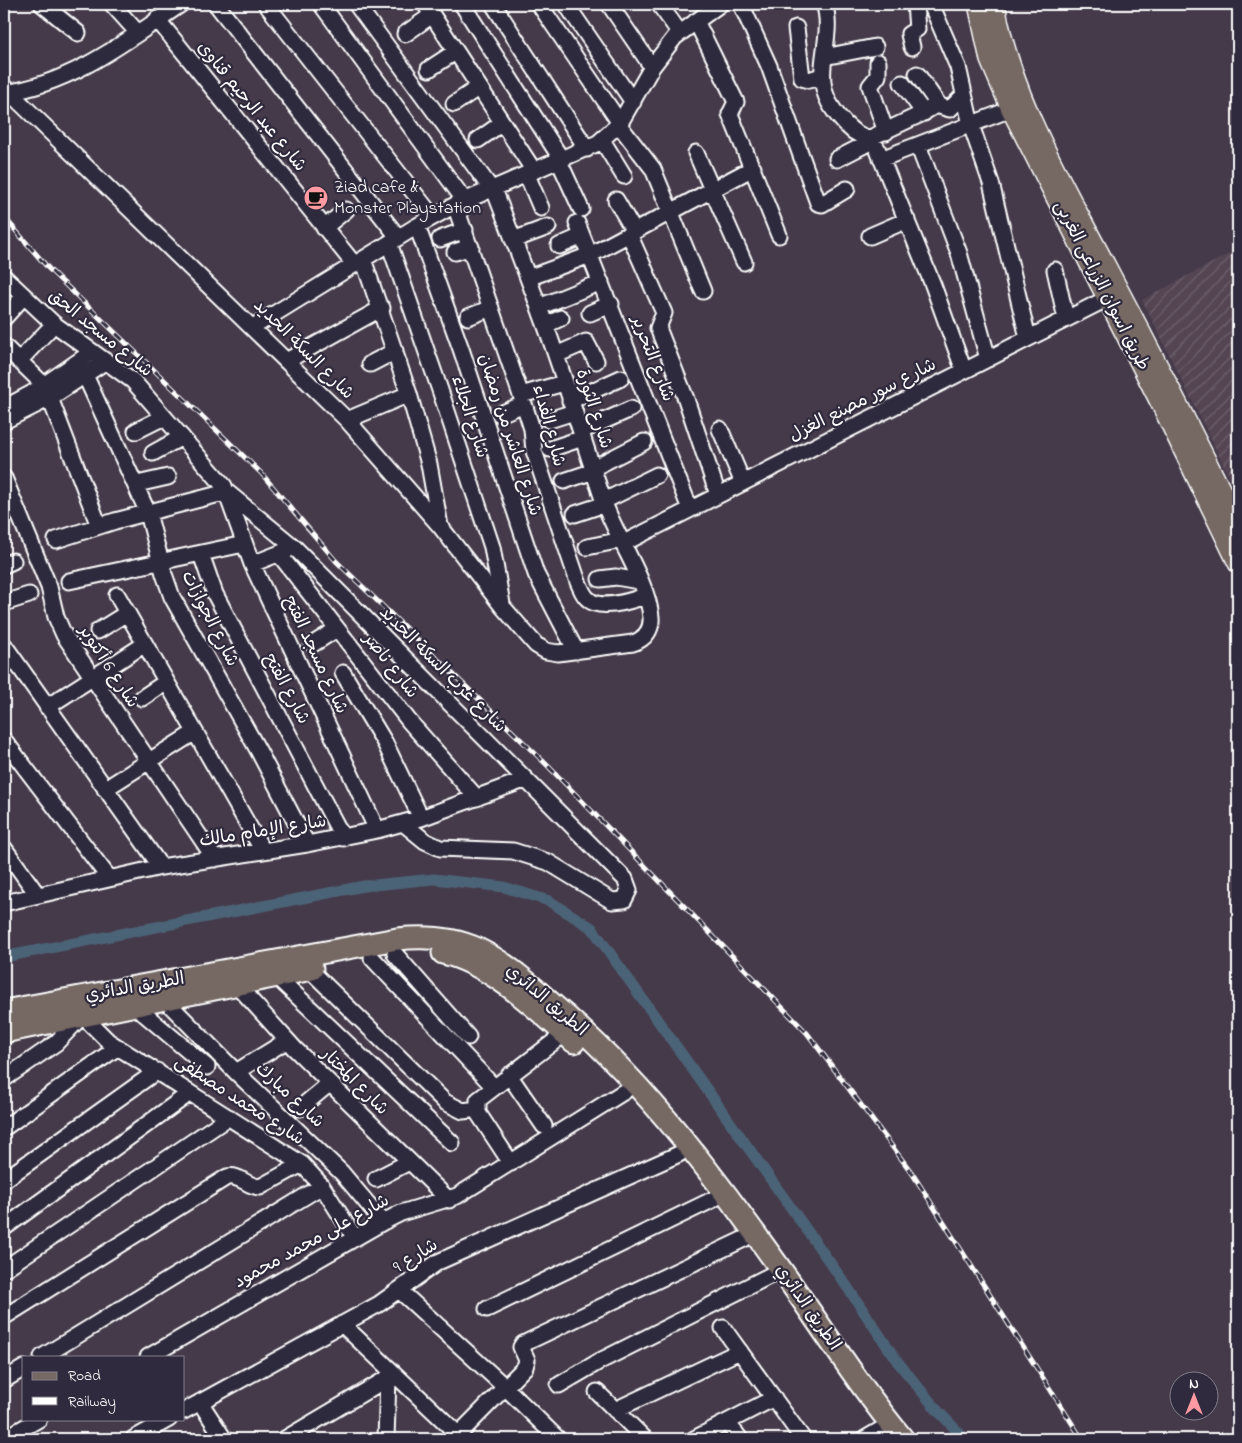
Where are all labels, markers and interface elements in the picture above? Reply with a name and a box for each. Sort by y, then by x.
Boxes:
street label: شارع عبد الرحيم قناوى [190,36,312,178]
place label: Ziad cafe & Monster Playstation [334,175,481,222]
cafe icon: Ziad cafe & Monster Playstation [303,185,329,211]
street label: طريق اسوان الزراعى الغربى [1047,196,1155,376]
street label: شارع مسجد الحق [42,284,158,384]
street label: شارع السكة الحديد [247,294,359,406]
street label: شارع التحرير [623,310,680,406]
street label: شارع العاشر من رمضان [470,351,548,519]
street label: شارع سور مصنع الغزل [785,353,941,449]
street label: شارع الثورة [568,366,618,452]
street label: شارع الجلاء [443,372,495,462]
street label: شارع الفداء [525,382,571,470]
street label: شارع الجوازات [174,566,244,672]
street label: شارع مسجد الفتح [276,592,354,718]
street label: شارع غرب السكة الحديد [372,600,512,740]
street label: شارع 6 أكتوبر [70,619,145,714]
street label: شارع ناصر [355,626,424,705]
street label: شارع الفتح [256,649,316,729]
street label: شارع الإمام مالك [198,809,328,855]
street label: الطريق الدائري [499,959,593,1043]
street label: الطريق الدائري [83,966,187,1010]
street label: شارع المختار [313,1041,394,1122]
street label: شارع محمد مصطفى [169,1049,309,1153]
street label: شارع مبارك [249,1057,329,1135]
street label: شارع على محمد محمود [230,1188,394,1296]
street label: شارع 9 [388,1233,444,1281]
street label: الطريق الدائري [768,1260,846,1356]
legend [22,1356,185,1420]
text: Road [68,1365,101,1387]
north arrow [1170,1370,1220,1420]
text: N [1189,1374,1199,1395]
text: Railway [68,1391,116,1414]

